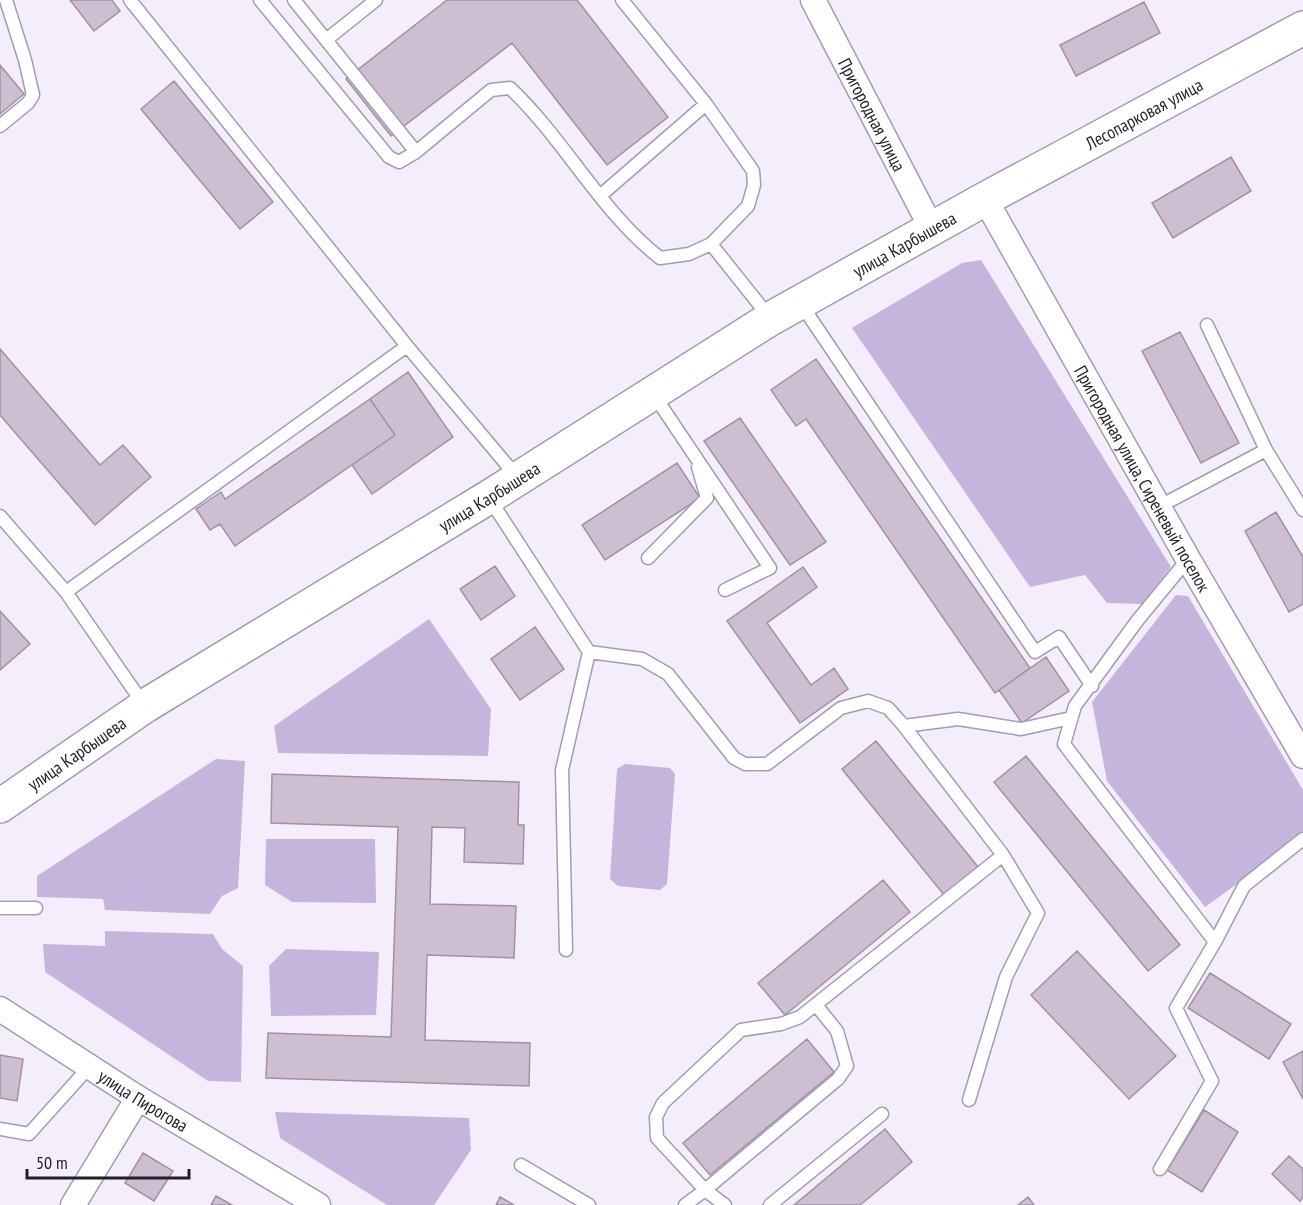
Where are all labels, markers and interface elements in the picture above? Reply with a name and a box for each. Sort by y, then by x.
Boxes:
street label: Пригородная улица [834,54,911,175]
street label: Лесопарковая улица [1080,73,1207,155]
street label: улица Карбышева [849,206,960,282]
street label: Пригородная улица, Сиреневый поселок [1070,361,1216,596]
street label: улица Карбышева [434,456,544,536]
street label: улица Карбышева [23,711,130,795]
street label: улица Пирогова [94,1064,192,1137]
scale bar [27,1142,189,1180]
text: 50 m [36,1151,68,1174]

